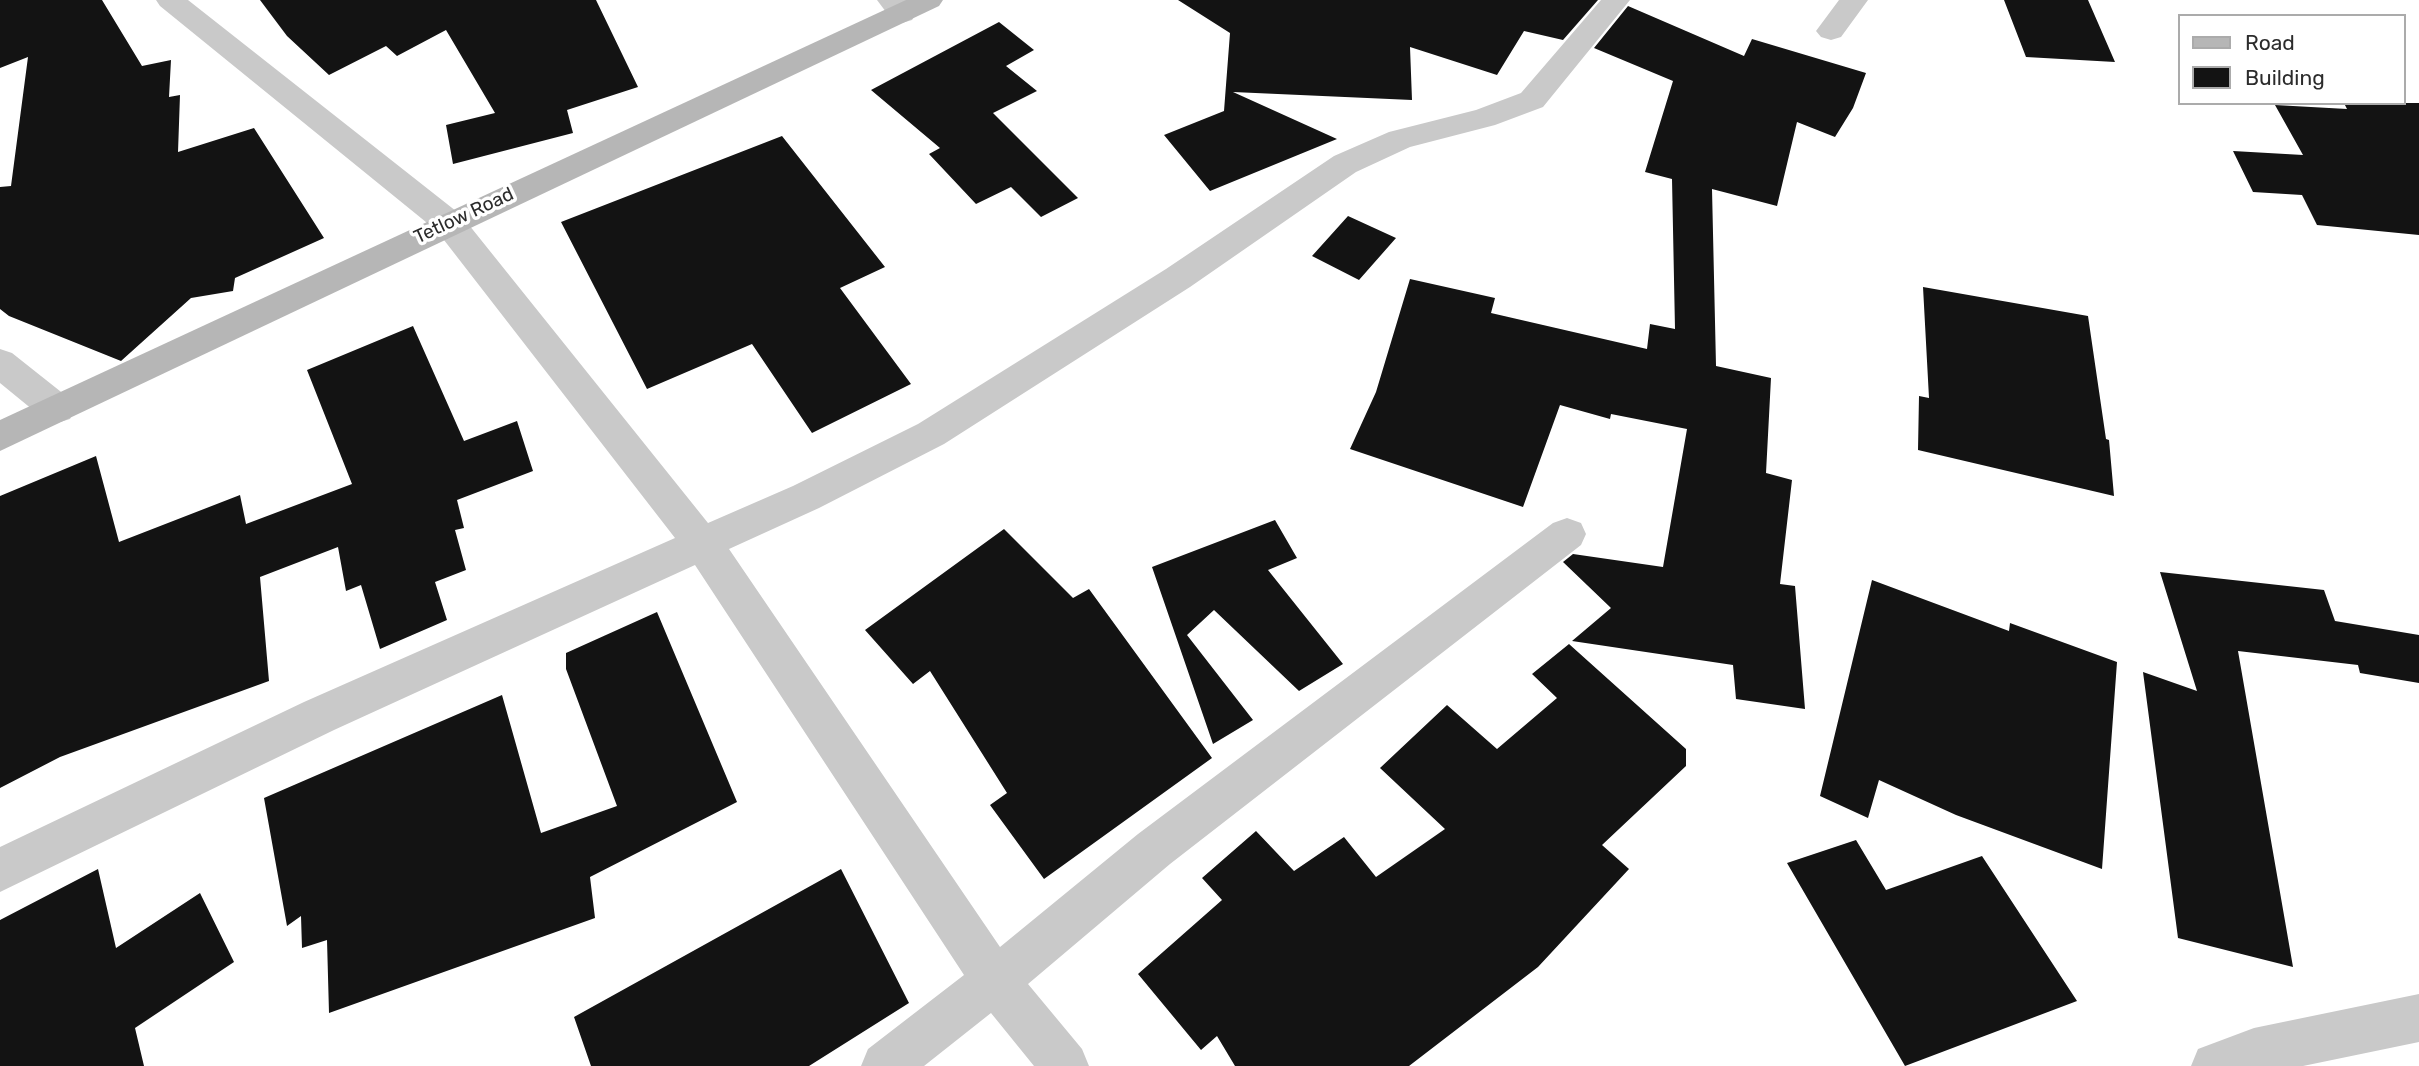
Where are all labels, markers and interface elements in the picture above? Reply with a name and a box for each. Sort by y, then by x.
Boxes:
legend [2178,14,2405,105]
text: Road [2245,30,2295,55]
text: Building [2245,65,2325,90]
street label: Tetlow Road [411,183,517,249]

